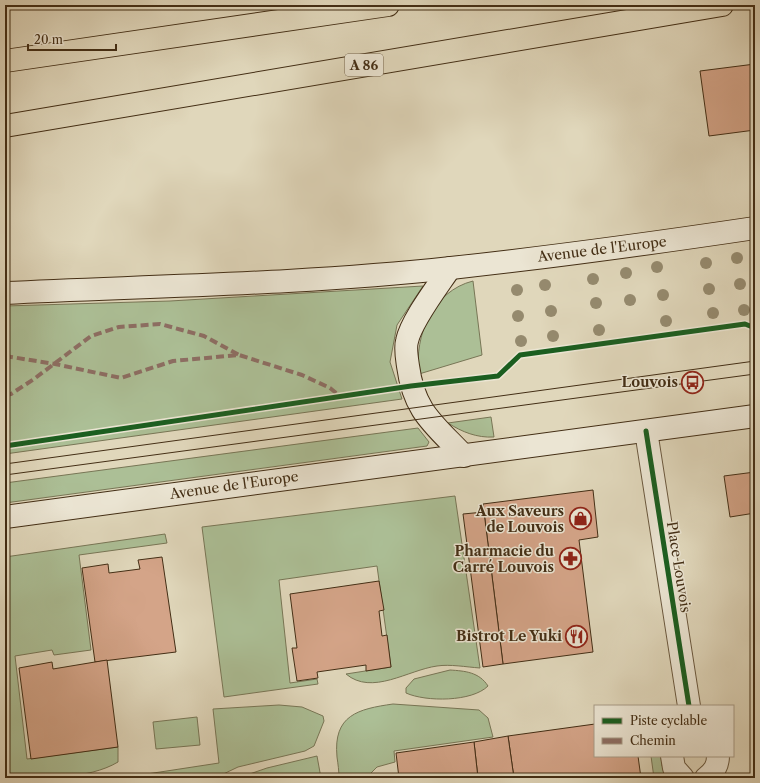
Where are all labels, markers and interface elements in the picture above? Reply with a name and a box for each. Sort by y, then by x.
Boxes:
scale bar [28,26,116,52]
text: 20 m [34,32,63,47]
road number: A 86 [345,54,383,76]
street label: Avenue de l'Europe [535,232,668,266]
bus stop icon: Louvois [680,369,706,395]
place label: Louvois [622,373,678,391]
street label: Avenue de l'Europe [167,467,300,503]
place label: Aux Saveurs de Louvois [475,502,564,536]
shop icon: Aux Saveurs de Louvois [567,506,593,532]
street label: Place Louvois [663,520,695,614]
place label: Pharmacie du Carré Louvois [453,542,554,576]
pharmacy icon: Pharmacie du Carré Louvois [557,546,583,572]
restaurant icon: Bistrot Le Yuki [564,623,590,649]
place label: Bistrot Le Yuki [456,627,562,645]
legend [594,705,734,757]
text: Piste cyclable [630,713,707,728]
text: Chemin [630,733,676,748]

